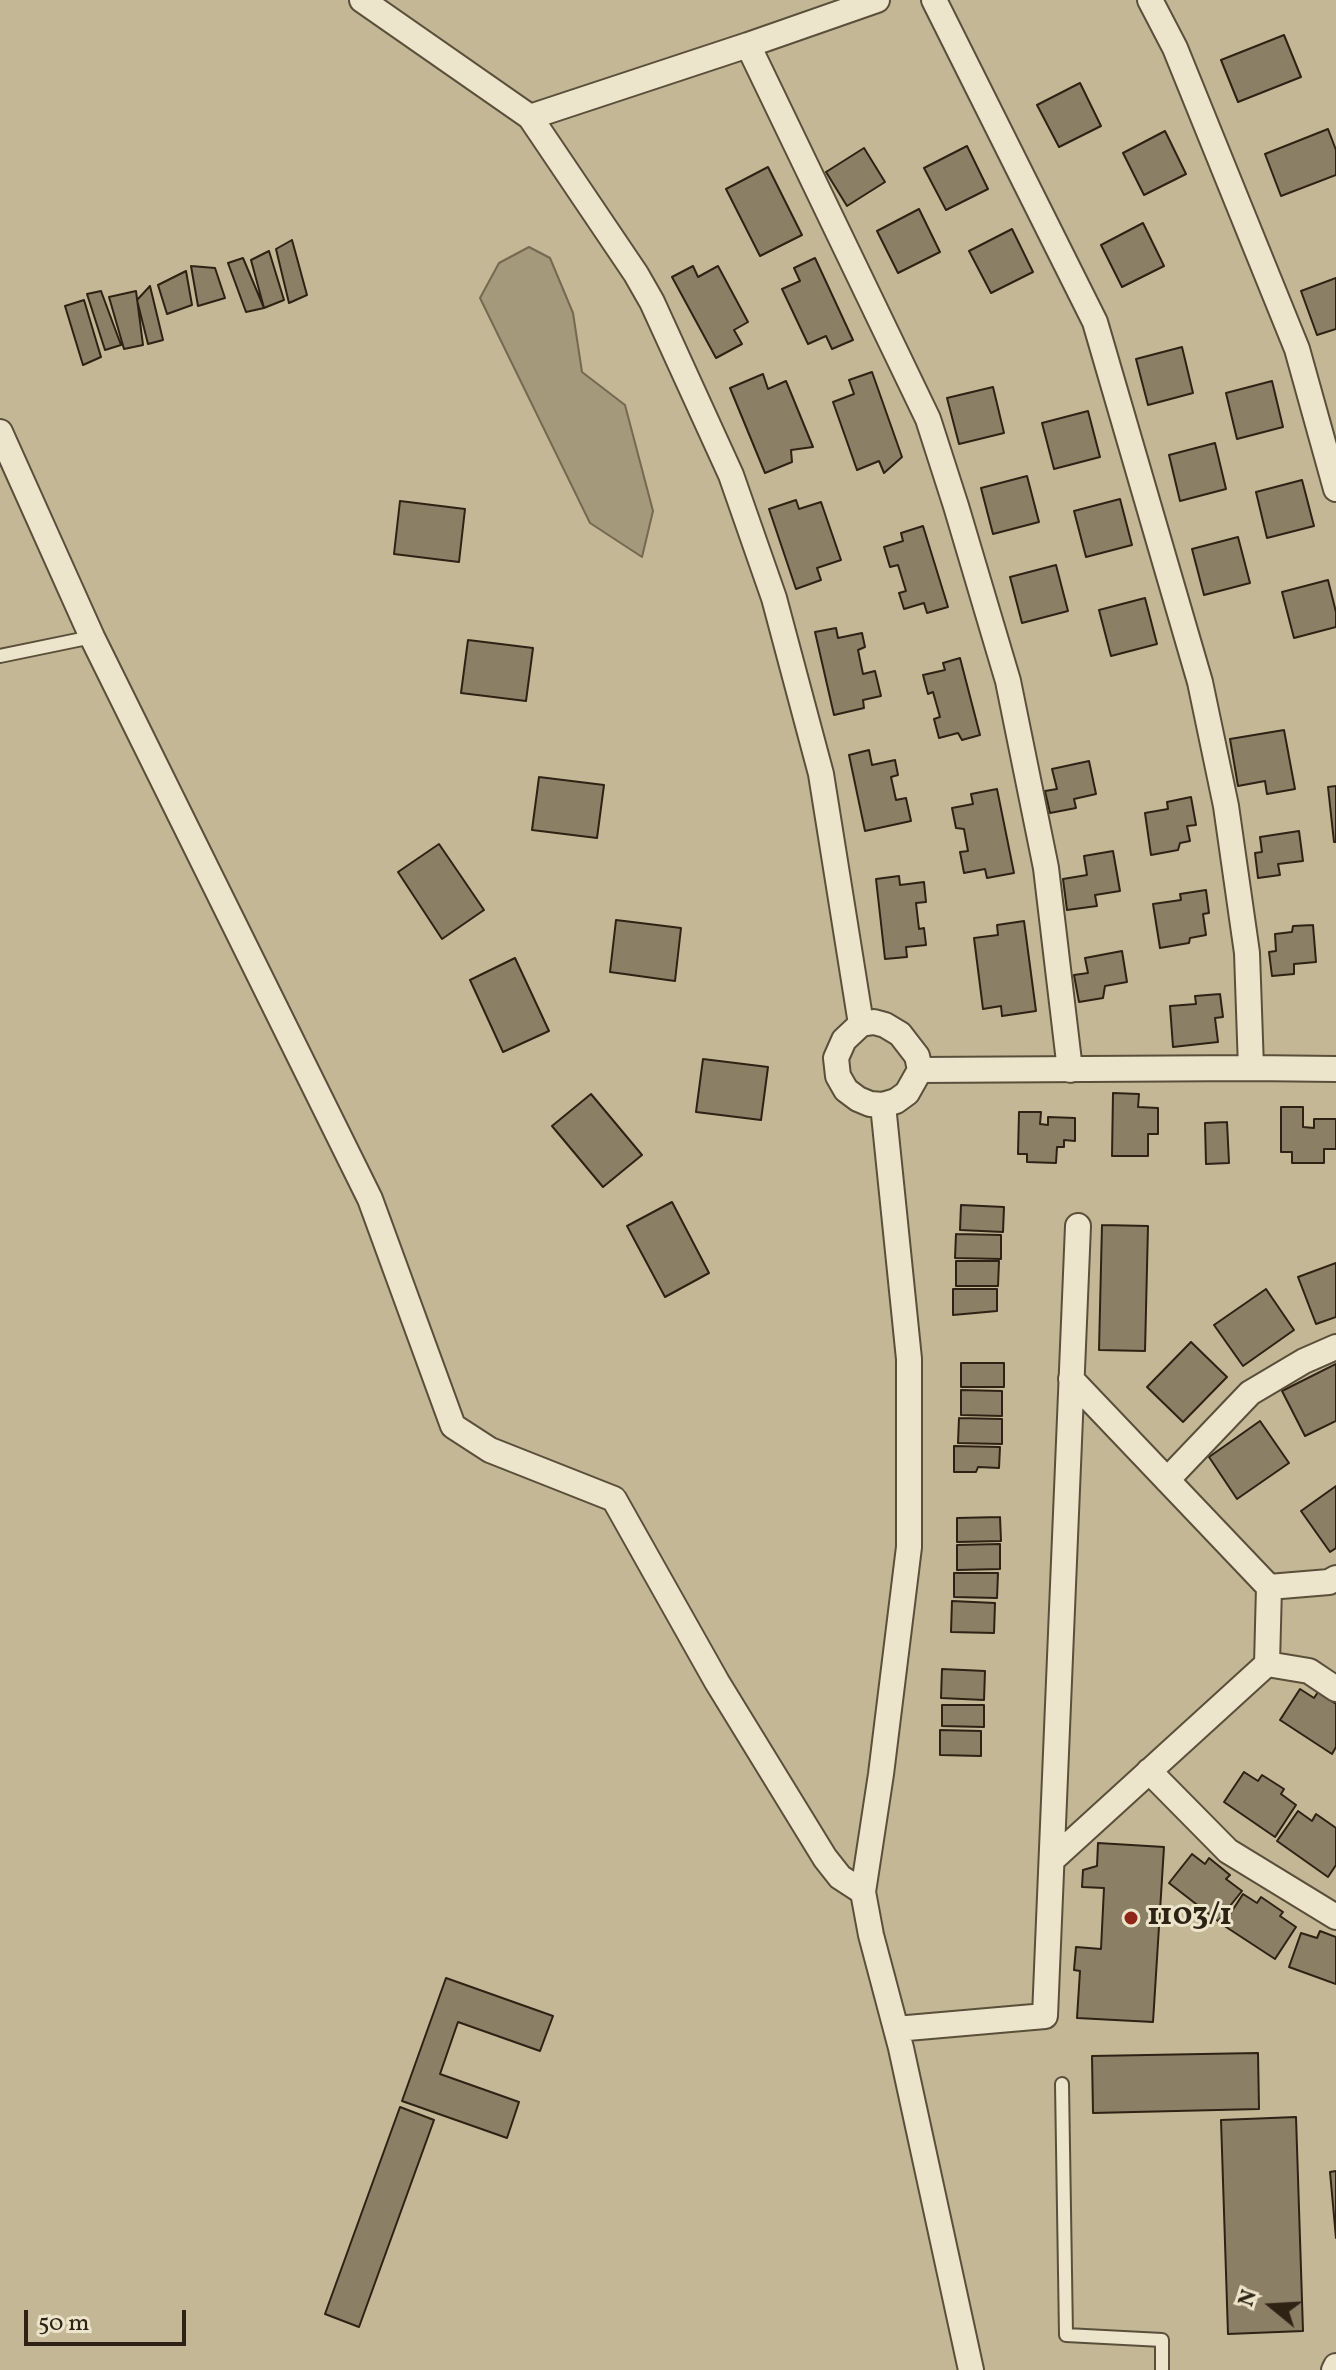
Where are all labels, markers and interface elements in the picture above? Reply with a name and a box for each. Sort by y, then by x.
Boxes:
place label: 1103/1 [1147,1899,1232,1937]
marker: 1103/1 [1122,1909,1140,1927]
north arrow [1232,2266,1312,2346]
text: N [1231,2286,1266,2311]
scale bar [28,2294,190,2344]
text: 50 m [38,2307,90,2341]

